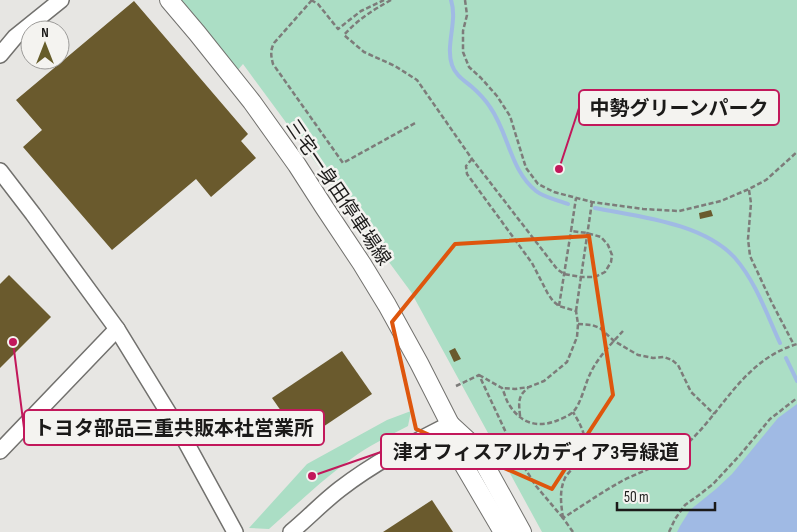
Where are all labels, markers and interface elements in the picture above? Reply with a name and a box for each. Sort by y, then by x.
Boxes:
north arrow [20,20,70,70]
text: N [41,24,49,41]
callout: 中勢グリーンパーク [579,90,779,125]
text: 中勢グリーンパーク [590,97,769,121]
street label: 三宅一身田停車場線 [280,116,395,270]
callout: トヨタ部品三重共販本社営業所 [24,410,324,445]
text: トヨタ部品三重共販本社営業所 [34,417,314,441]
callout: 津オフィスアルカディア3号緑道 [381,434,690,469]
text: 津オフィスアルカディア3号緑道 [393,441,679,465]
scale bar [617,480,714,512]
text: 50 m [624,488,649,507]

